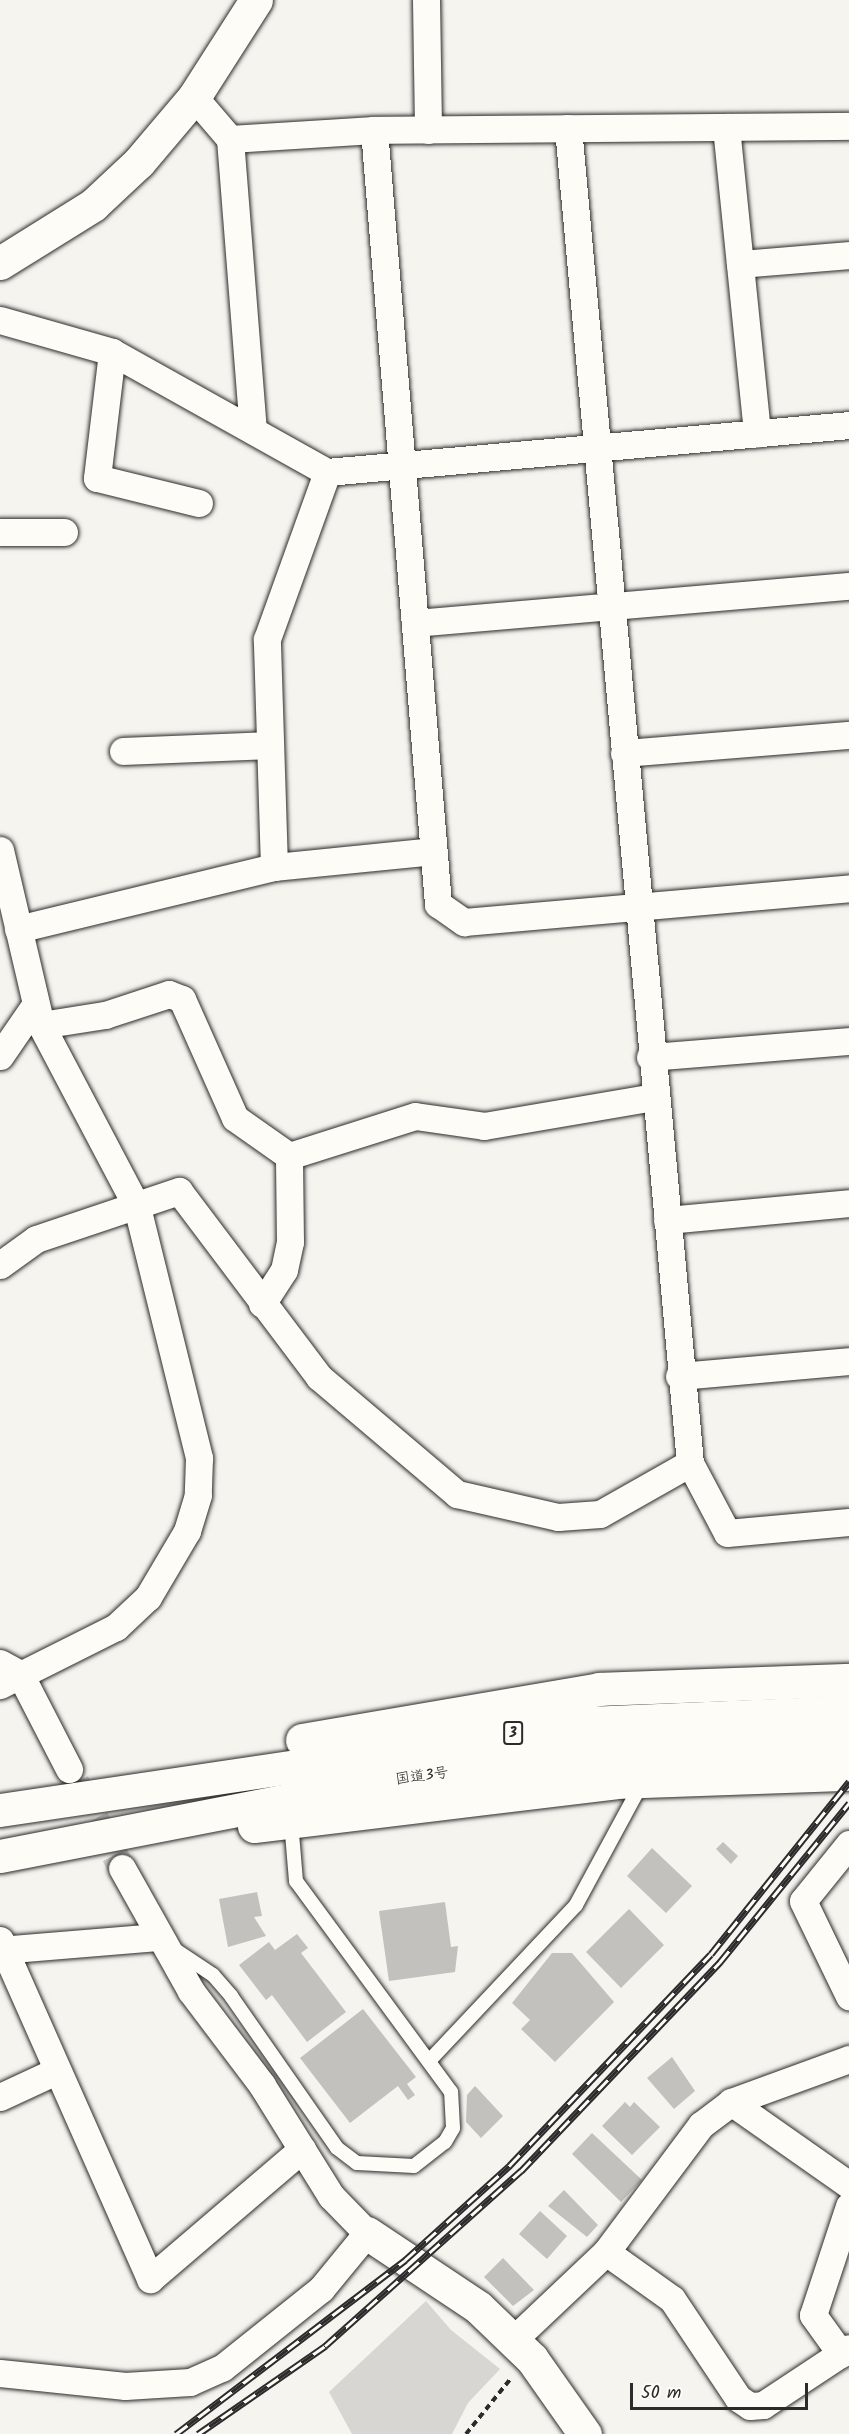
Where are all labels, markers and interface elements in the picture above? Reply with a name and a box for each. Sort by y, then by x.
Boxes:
road number: 3 [502,1722,524,1744]
street label: 国道3号 [394,1764,450,1790]
scale bar [633,2371,812,2409]
text: 50 m [641,2379,681,2408]

